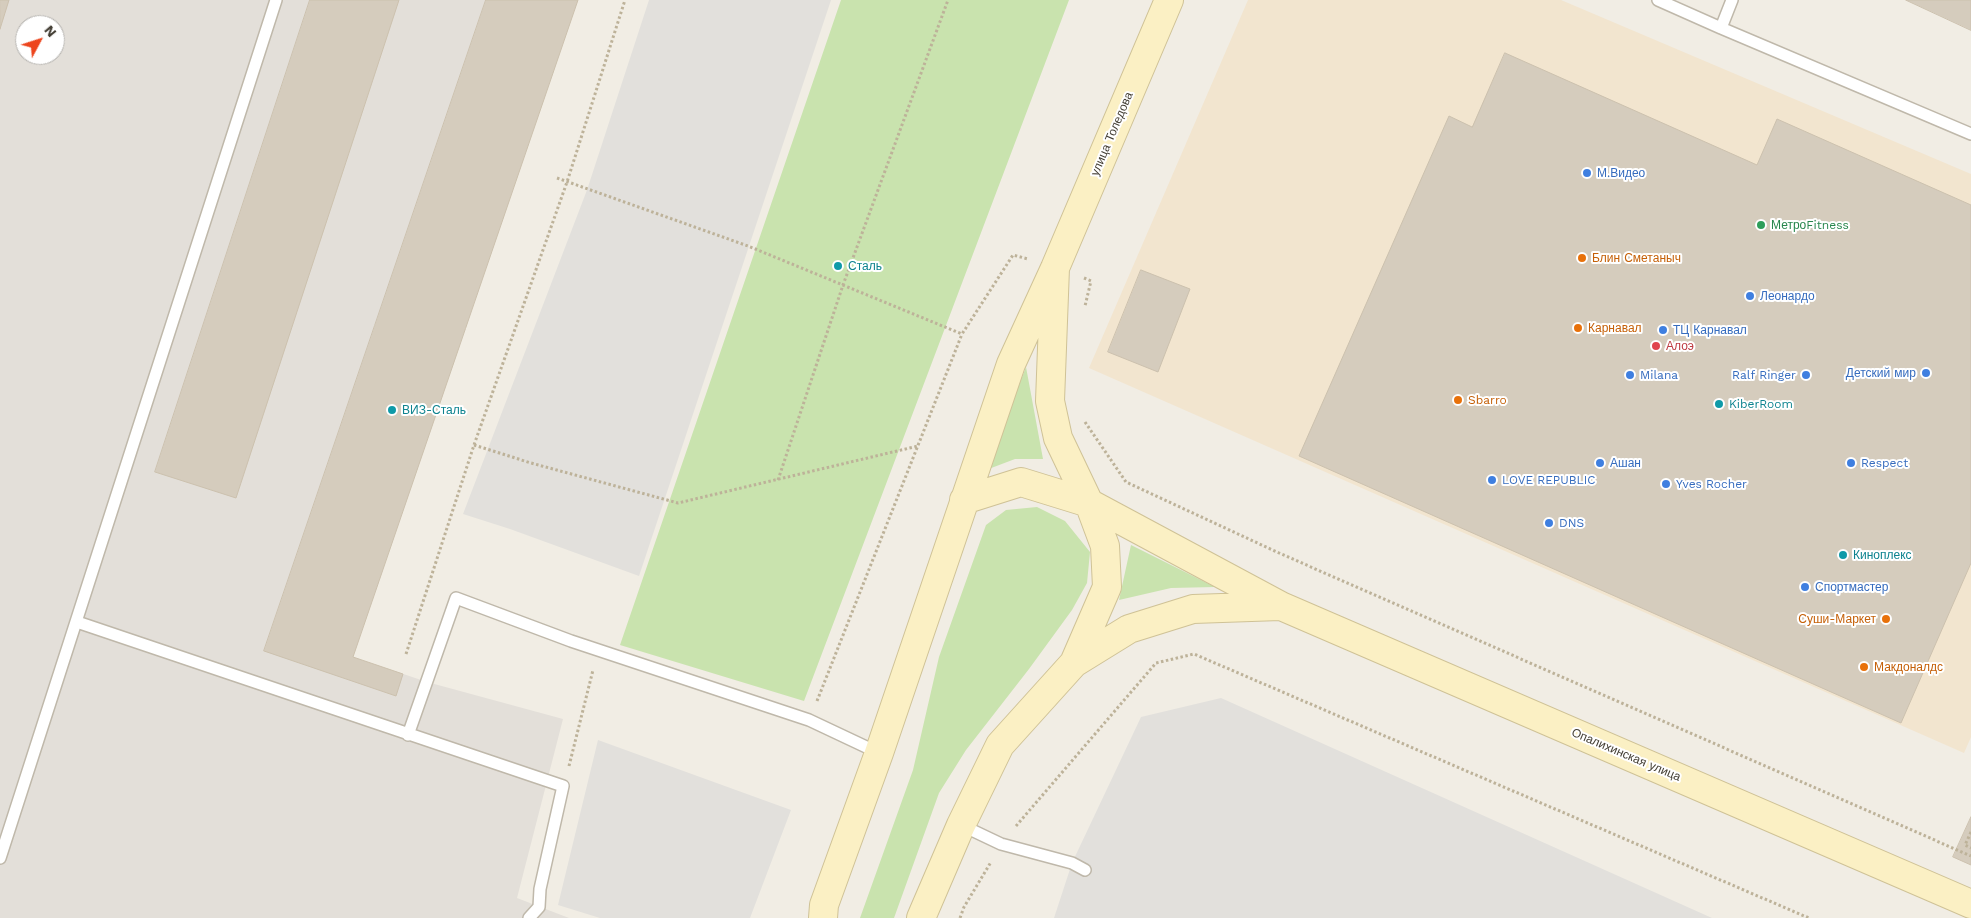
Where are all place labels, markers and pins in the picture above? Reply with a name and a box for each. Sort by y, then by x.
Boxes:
place label: М.Видео [1597,166,1645,180]
marker: М.Видео [1581,167,1593,179]
place label: МетроFitness [1771,218,1849,232]
marker: МетроFitness [1755,219,1767,231]
place label: Блин Сметаныч [1592,251,1681,265]
marker: Блин Сметаныч [1576,252,1588,264]
place label: Сталь [848,259,882,273]
marker: Сталь [832,260,844,272]
place label: Леонардо [1760,289,1815,303]
marker: Леонардо [1744,290,1756,302]
place label: Карнавал [1588,321,1642,335]
marker: Карнавал [1572,322,1584,334]
place label: ТЦ Карнавал [1673,323,1747,337]
marker: ТЦ Карнавал [1657,324,1669,336]
place label: Алоэ [1666,339,1694,353]
marker: Алоэ [1650,340,1662,352]
place label: Детский мир [1846,366,1916,380]
marker: Детский мир [1920,367,1932,379]
place label: Milana [1640,368,1678,382]
place label: Ralf Ringer [1732,368,1796,382]
marker: Milana [1624,369,1636,381]
marker: Ralf Ringer [1800,369,1812,381]
place label: Sbarro [1468,393,1507,407]
marker: Sbarro [1452,394,1464,406]
place label: KiberRoom [1729,397,1793,411]
marker: KiberRoom [1713,398,1725,410]
place label: ВИЗ-Сталь [402,403,466,417]
marker: ВИЗ-Сталь [386,404,398,416]
place label: Ашан [1610,456,1641,470]
place label: Respect [1861,456,1908,470]
marker: Ашан [1594,457,1606,469]
marker: Respect [1845,457,1857,469]
place label: LOVE REPUBLIC [1502,473,1595,487]
marker: LOVE REPUBLIC [1486,474,1498,486]
place label: Yves Rocher [1676,477,1747,491]
marker: Yves Rocher [1660,478,1672,490]
place label: DNS [1559,516,1584,530]
marker: DNS [1543,517,1555,529]
place label: Киноплекс [1853,548,1912,562]
marker: Киноплекс [1837,549,1849,561]
place label: Спортмастер [1815,580,1888,594]
marker: Спортмастер [1799,581,1811,593]
place label: Суши-Маркет [1798,612,1876,626]
marker: Суши-Маркет [1880,613,1892,625]
place label: Макдоналдс [1874,660,1943,674]
marker: Макдоналдс [1858,661,1870,673]

